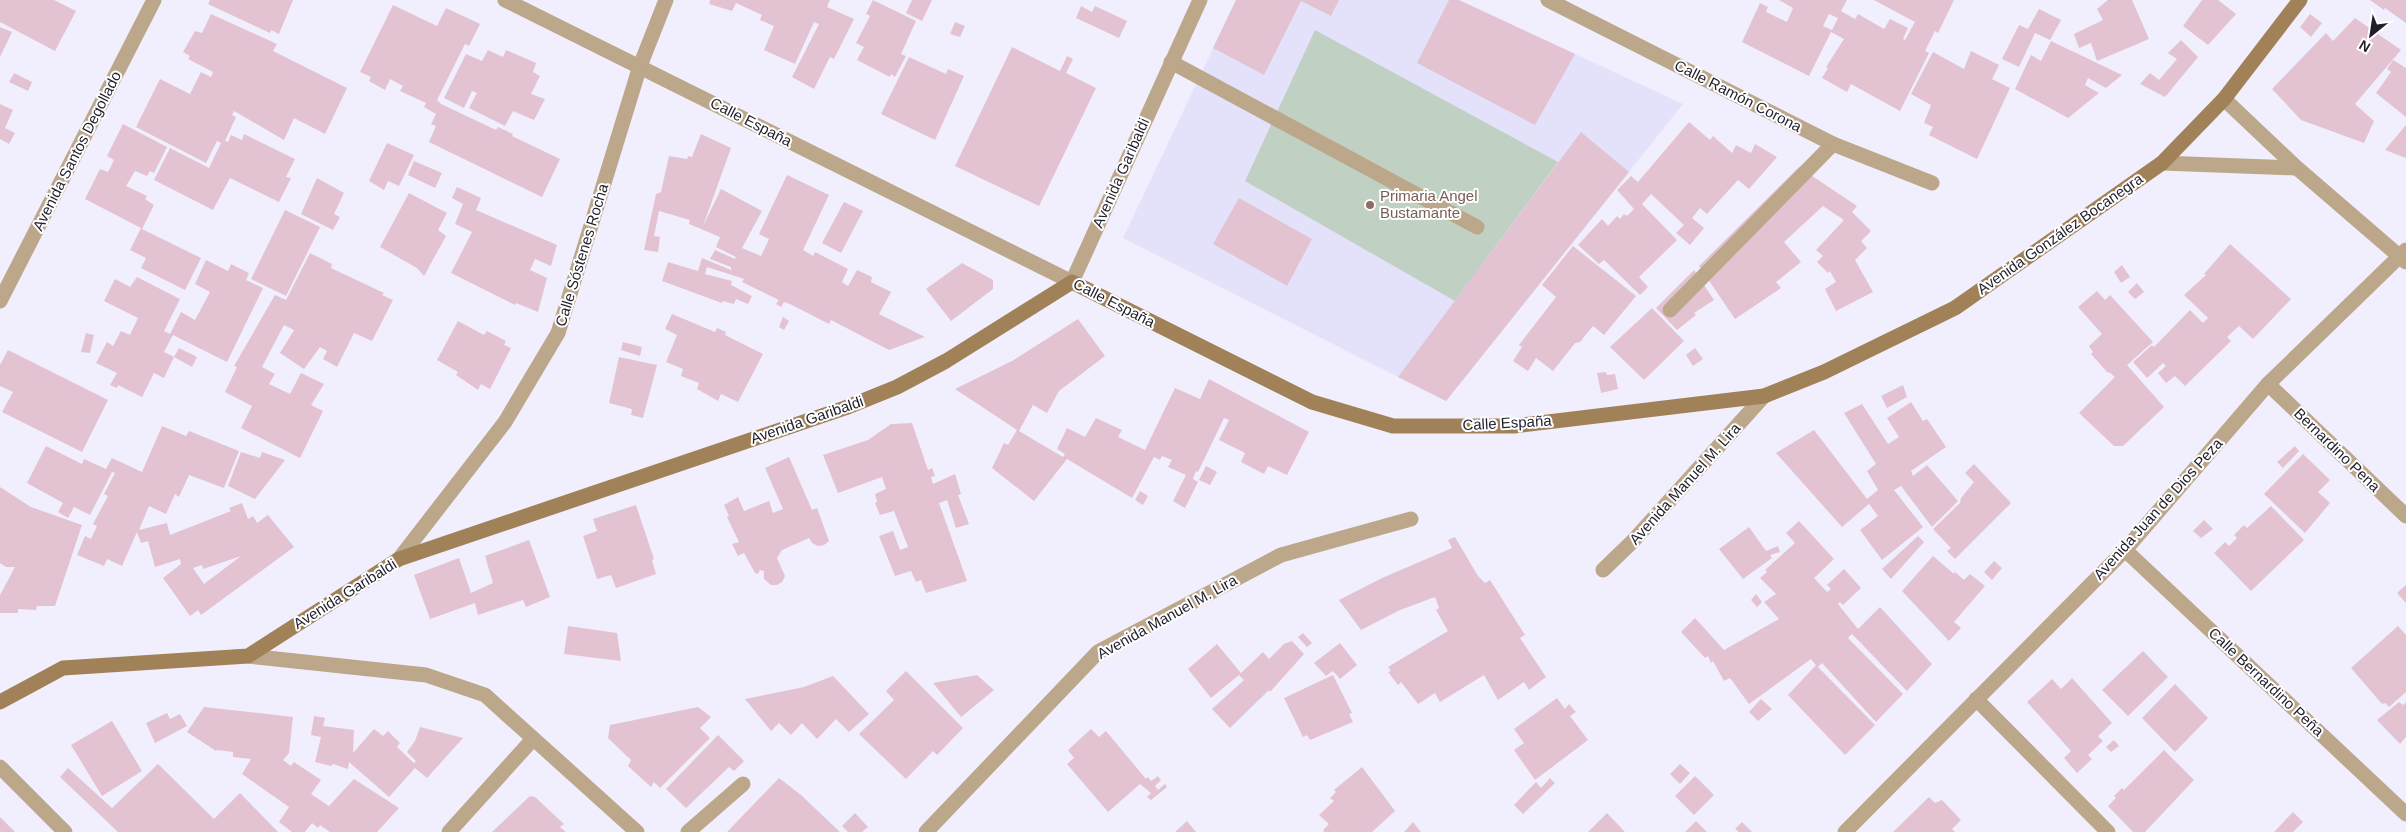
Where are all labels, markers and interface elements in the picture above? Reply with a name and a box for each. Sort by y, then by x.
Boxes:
north arrow [2346,10,2396,60]
text: N [2356,37,2373,56]
street label: Calle Ramón Corona [1672,56,1805,135]
street label: Avenida Santos Degollado [29,68,124,233]
street label: Calle España [708,94,795,150]
street label: Avenida Garibaldi [1089,115,1152,230]
street label: Avenida González Bocanegra [1974,169,2146,297]
street label: Calle Sóstenes Rocha [552,181,612,328]
place label: Primaria Angel Bustamante [1380,187,1478,221]
marker: Primaria Angel Bustamante [1364,199,1376,211]
street label: Calle España [1071,275,1158,331]
street label: Avenida Garibaldi [748,392,865,447]
street label: Bernardino Pena [2291,404,2384,495]
street label: Calle España [1462,412,1553,433]
street label: Avenida Manuel M. Lira [1626,419,1744,548]
street label: Avenida Juan de Dios Peza [2090,434,2226,583]
street label: Avenida Garibaldi [290,555,399,632]
street label: Avenida Manuel M. Lira [1094,571,1240,662]
street label: Calle Bernardino Peña [2205,624,2328,740]

